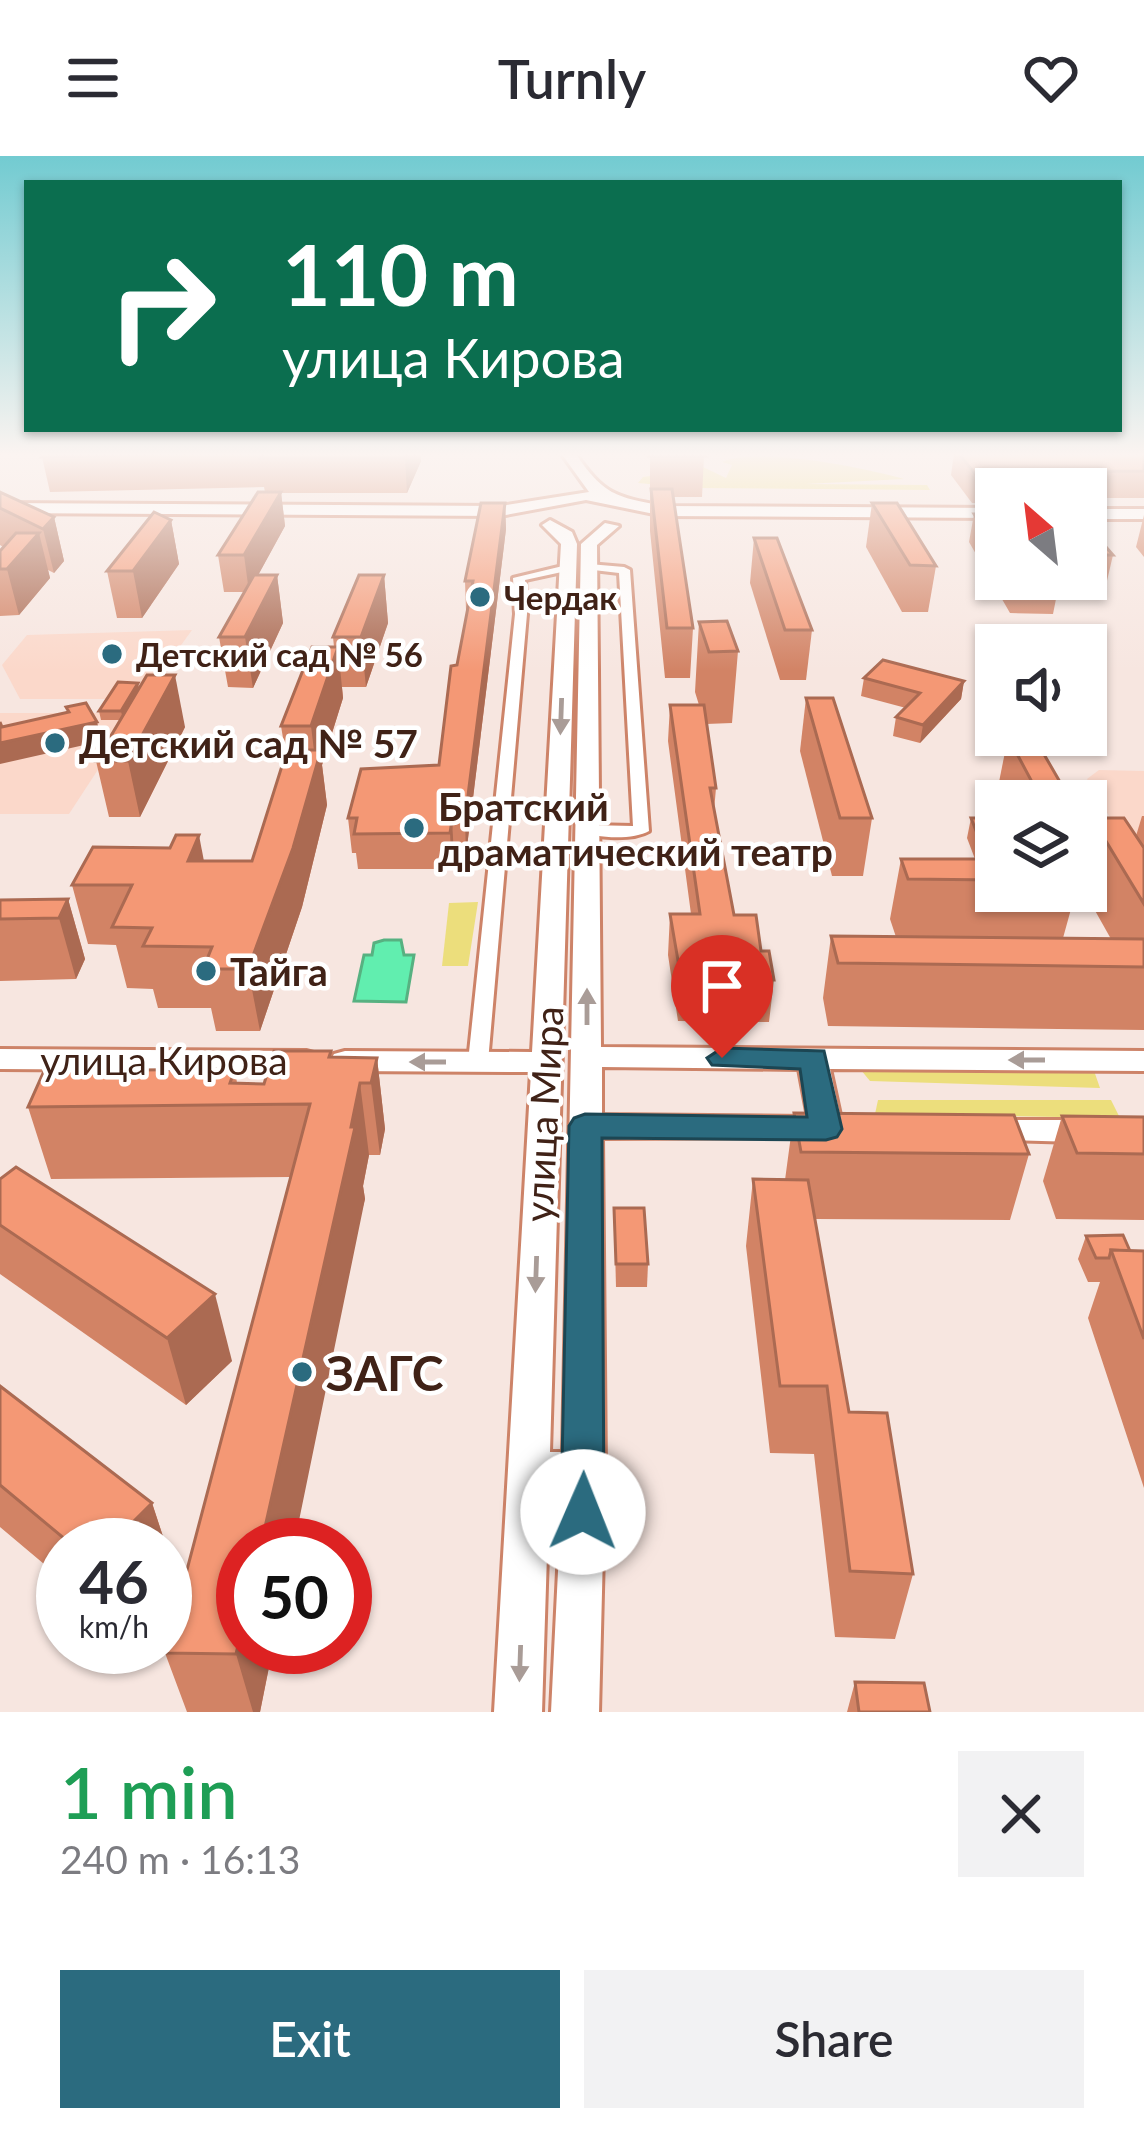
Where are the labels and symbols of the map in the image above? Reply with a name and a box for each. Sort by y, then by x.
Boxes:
north arrow [975,468,1107,600]
place label: Чердак [504,577,617,617]
marker: Чердак [467,584,493,610]
place label: Детский сад № 56 [136,634,423,674]
marker: Детский сад № 56 [99,641,125,667]
one-way arrow [551,698,570,736]
place label: Детский сад № 57 [79,720,418,766]
marker: Детский сад № 57 [42,730,68,756]
place label: Братский драматический театр [438,783,833,874]
marker: Братский драматический театр [401,815,427,841]
pin [671,935,773,1058]
place label: Тайга [230,948,328,994]
marker: Тайга [193,958,219,984]
one-way arrow [577,987,596,1025]
street label: улица Мира [514,1005,572,1223]
street label: улица Кирова [40,1037,288,1083]
one-way arrow [1007,1051,1045,1070]
one-way arrow [408,1052,446,1072]
one-way arrow [527,1256,546,1294]
place label: ЗАГС [326,1344,444,1401]
marker: ЗАГС [289,1359,315,1385]
position arrow [520,1449,646,1575]
speed limit sign: 50 [216,1518,372,1674]
one-way arrow [511,1645,530,1683]

